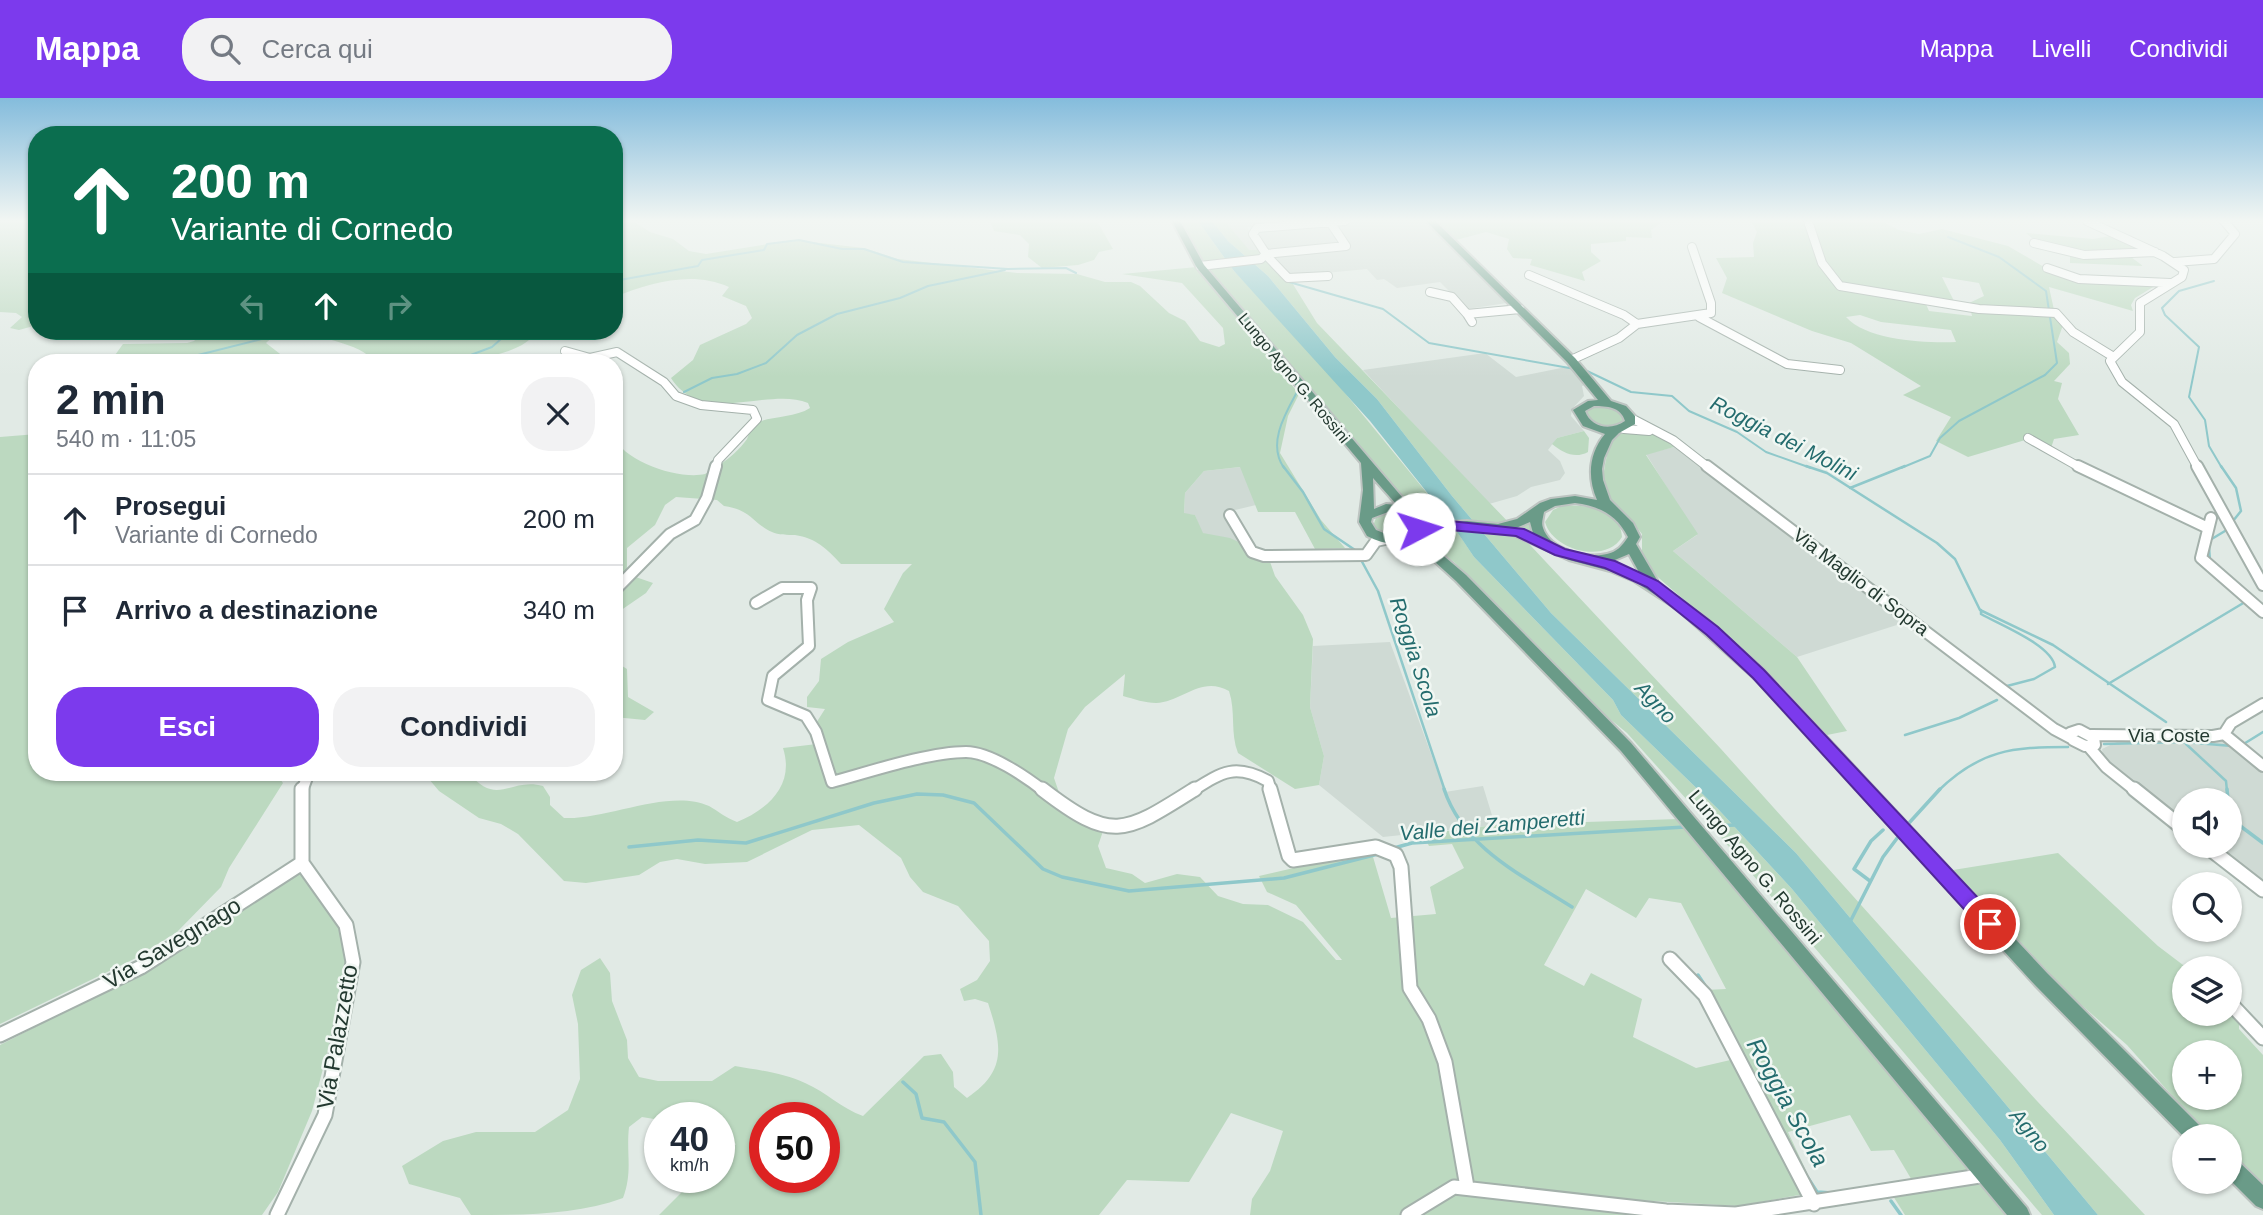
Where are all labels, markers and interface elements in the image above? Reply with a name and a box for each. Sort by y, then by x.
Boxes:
search box [182,18,672,81]
text: Mappa [35,30,140,67]
icon: search [206,30,244,68]
text: Cerca qui [262,34,373,64]
text: Mappa [1920,35,1993,62]
text: Livelli [2031,35,2091,62]
text: Condividi [2129,35,2228,62]
icon: ahead [56,154,147,245]
text: 200 m [171,154,310,208]
text: Variante di Cornedo [171,211,453,247]
icon: left [234,287,272,325]
icon: ahead [307,287,345,325]
icon: right [380,287,418,325]
street label: Lungo Agno G. Rossini [1235,310,1353,446]
text: 2 min [56,376,166,423]
button: close [521,377,595,451]
water label: Roggia dei Molini [1707,391,1862,485]
text: 540 m · 11:05 [56,426,196,452]
text: Prosegui [115,491,226,521]
position arrow [1382,492,1456,566]
icon: ahead [56,501,94,539]
text: 200 m [523,504,595,534]
text: Variante di Cornedo [115,522,318,548]
street label: Via Maglio di Sopra [1789,524,1933,640]
icon: arrive [56,592,94,630]
water label: Roggia Scola [1386,594,1446,720]
text: Arrivo a destinazione [115,595,378,625]
text: 340 m [523,595,595,625]
water label: Agno [1630,675,1681,728]
button: Esci [56,687,319,767]
button: Condividi [333,687,595,767]
street label: Via Coste [2128,725,2210,746]
street label: Lungo Agno G. Rossini [1684,786,1826,948]
map controls [2172,788,2242,1194]
button: sound [2172,788,2242,858]
water label: Valle dei Zamperetti [1398,805,1587,845]
button: search [2172,872,2242,942]
street label: Via Savegnago [99,892,245,994]
pin [1960,894,2020,954]
icon: arrive [1971,905,2009,943]
button: layers [2172,956,2242,1026]
street label: Via Palazzetto [311,963,363,1111]
water label: Roggia Scola [1742,1033,1834,1171]
button: + [2172,1040,2242,1110]
speed limit sign: 50 [749,1102,840,1193]
water label: Agno [2004,1102,2055,1157]
text: 40 [670,1119,709,1158]
button: − [2172,1124,2242,1194]
text: km/h [670,1155,709,1175]

